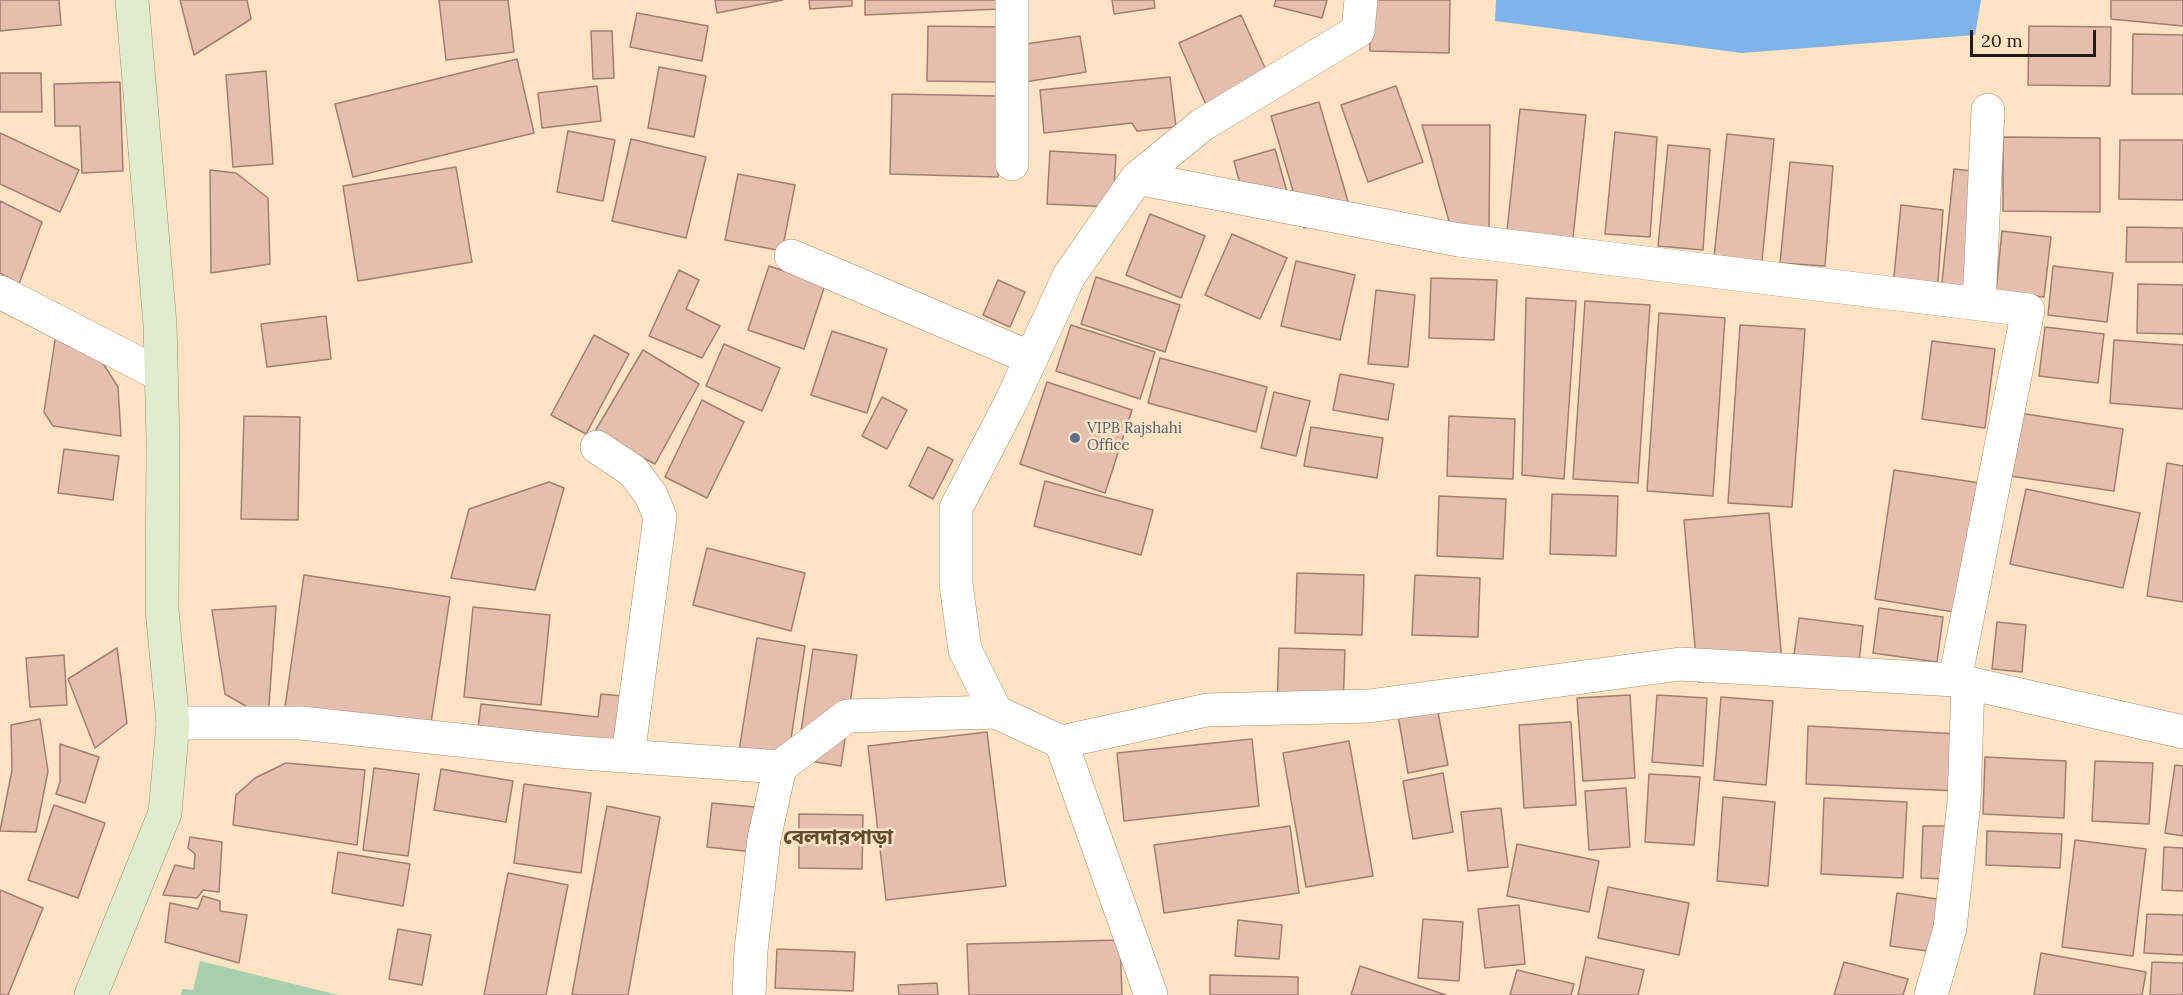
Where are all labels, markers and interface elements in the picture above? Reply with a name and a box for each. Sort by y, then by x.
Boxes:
scale bar [1973,18,2099,56]
text: 20 m [1981,29,2023,52]
place label: VIPB Rajshahi Office [1087,420,1182,455]
marker: VIPB Rajshahi Office [1068,431,1082,445]
district label: বেলদারপাড়া [783,825,893,851]

